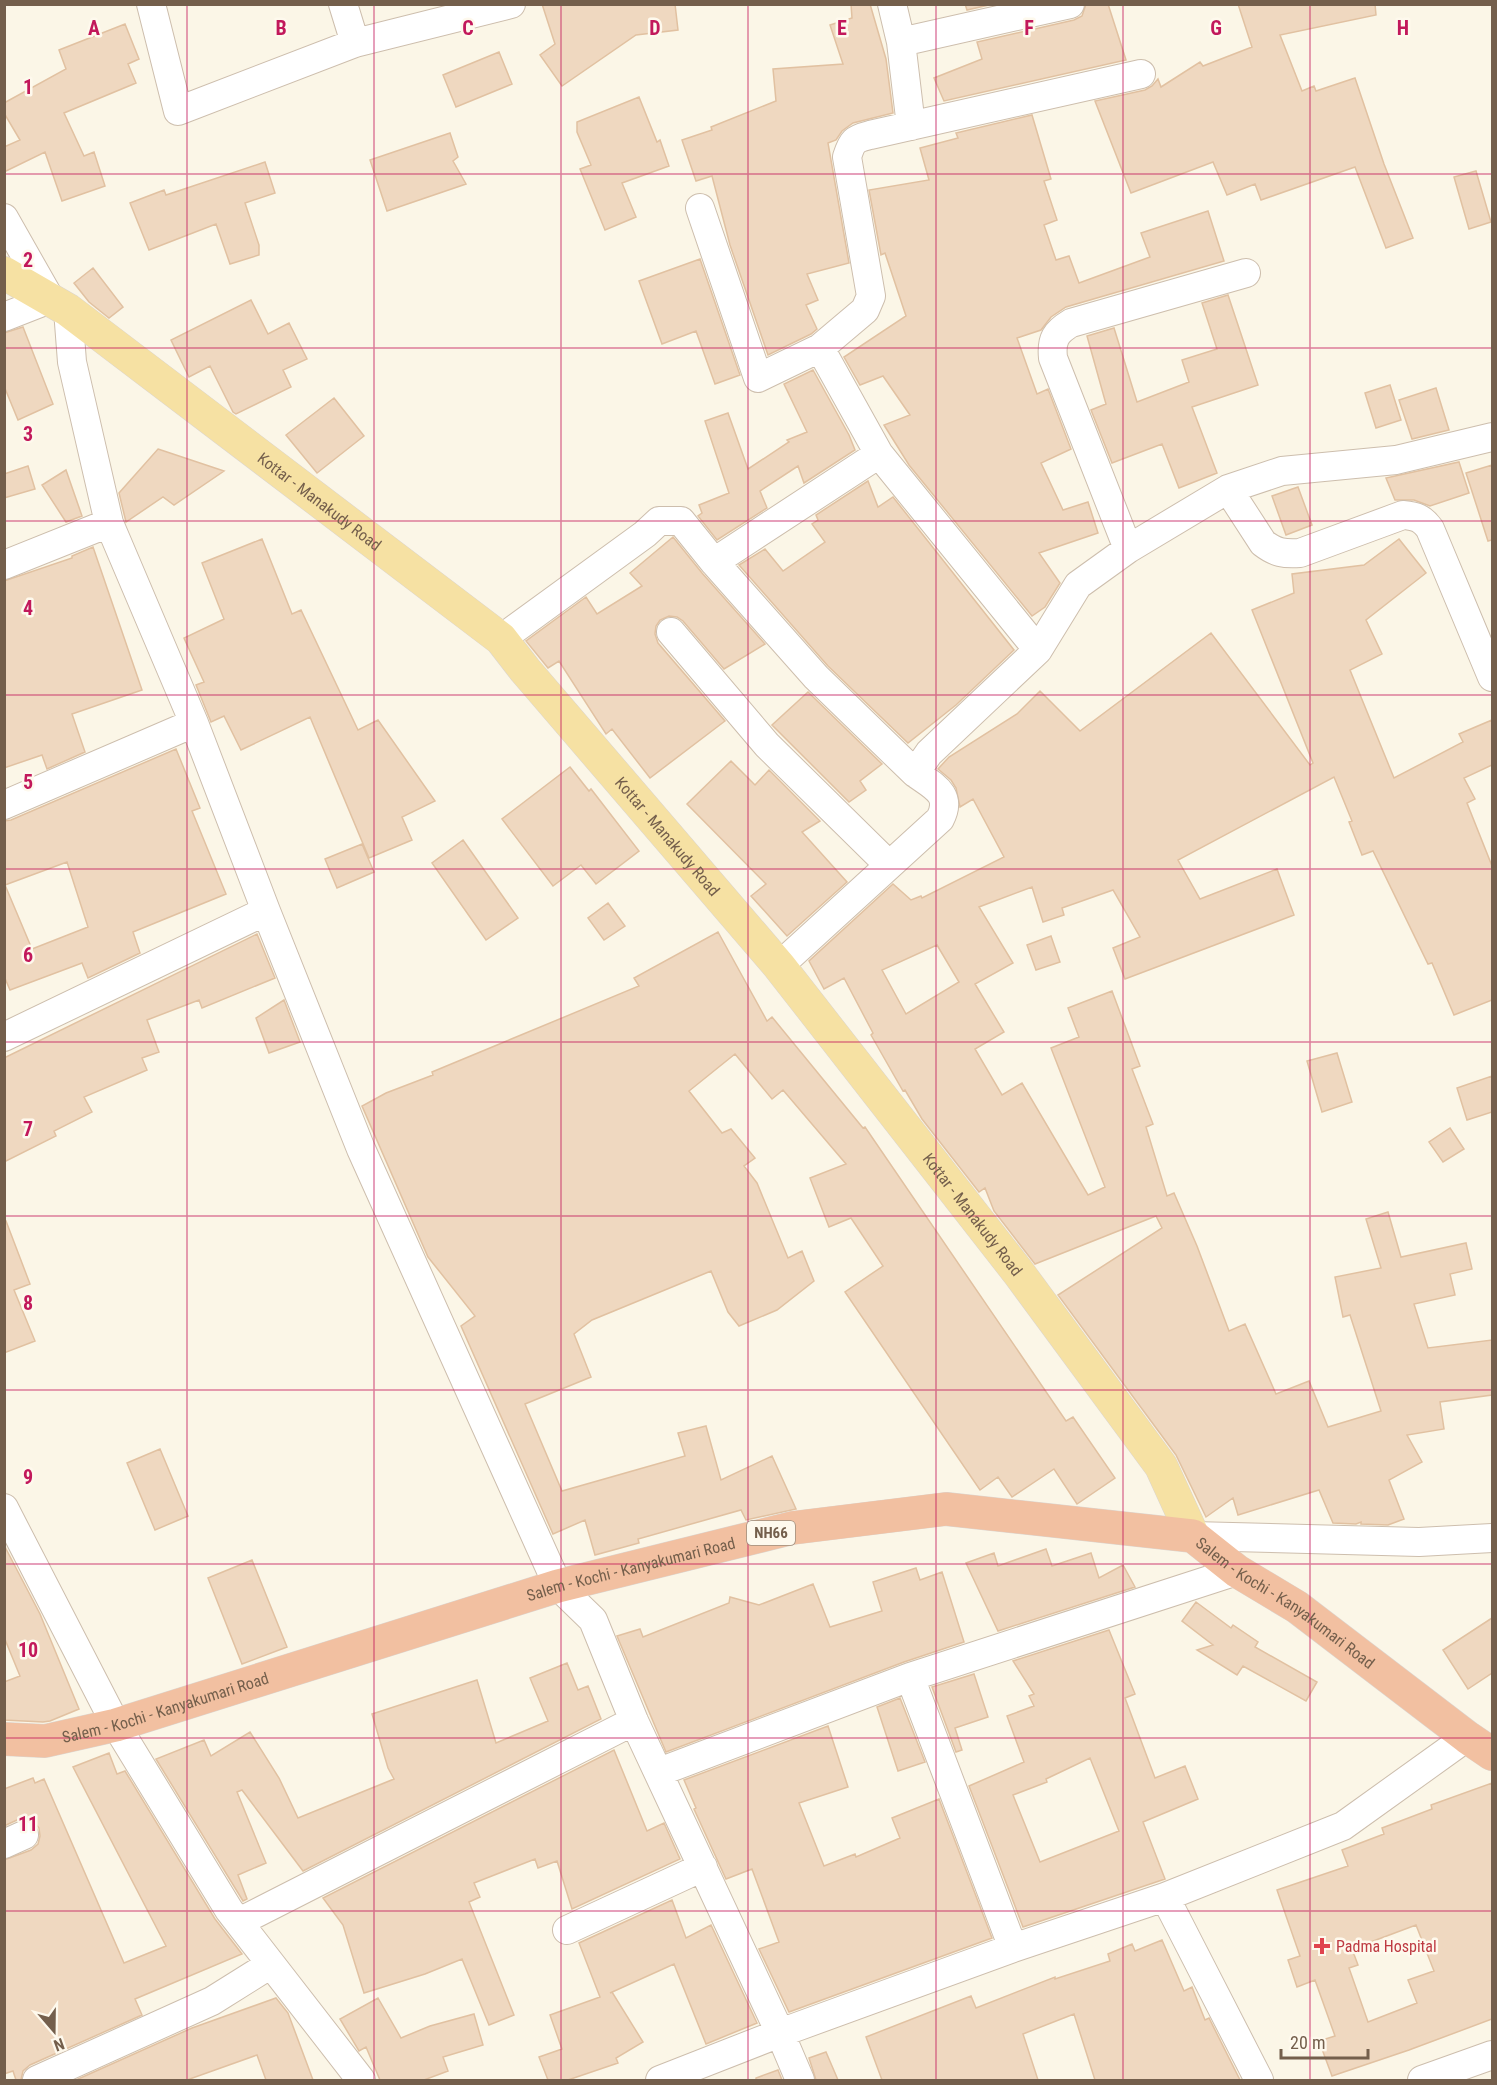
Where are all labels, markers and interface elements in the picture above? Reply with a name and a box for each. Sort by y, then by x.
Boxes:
text: A [88,16,100,40]
text: B [275,16,287,40]
text: C [462,16,474,40]
text: D [649,16,661,40]
text: E [837,16,847,40]
text: F [1024,16,1034,40]
text: G [1210,16,1222,40]
text: H [1397,16,1409,40]
text: 1 [23,75,33,99]
text: 2 [23,248,33,272]
text: 3 [23,422,33,446]
street label: Kottar - Manakudy Road [254,448,385,554]
text: 4 [23,596,33,620]
text: 5 [23,770,33,794]
street label: Kottar - Manakudy Road [611,773,724,900]
text: 6 [23,943,33,967]
text: 7 [23,1117,33,1141]
street label: Kottar - Manakudy Road [919,1149,1027,1279]
text: 8 [23,1291,33,1315]
text: 9 [23,1465,33,1489]
road number: NH66 [747,1521,795,1545]
street label: Salem - Kochi - Kanyakumari Road [524,1533,737,1605]
street label: Salem - Kochi - Kanyakumari Road [1192,1533,1378,1672]
text: 10 [18,1638,38,1662]
street label: Salem - Kochi - Kanyakumari Road [60,1668,271,1746]
text: 11 [18,1812,38,1836]
marker: Padma Hospital [1313,1937,1331,1955]
place label: Padma Hospital [1336,1937,1437,1956]
north arrow [24,2001,84,2061]
scale bar [1281,2022,1368,2060]
text: 20 m [1290,2032,1325,2053]
text: N [51,2034,67,2055]

